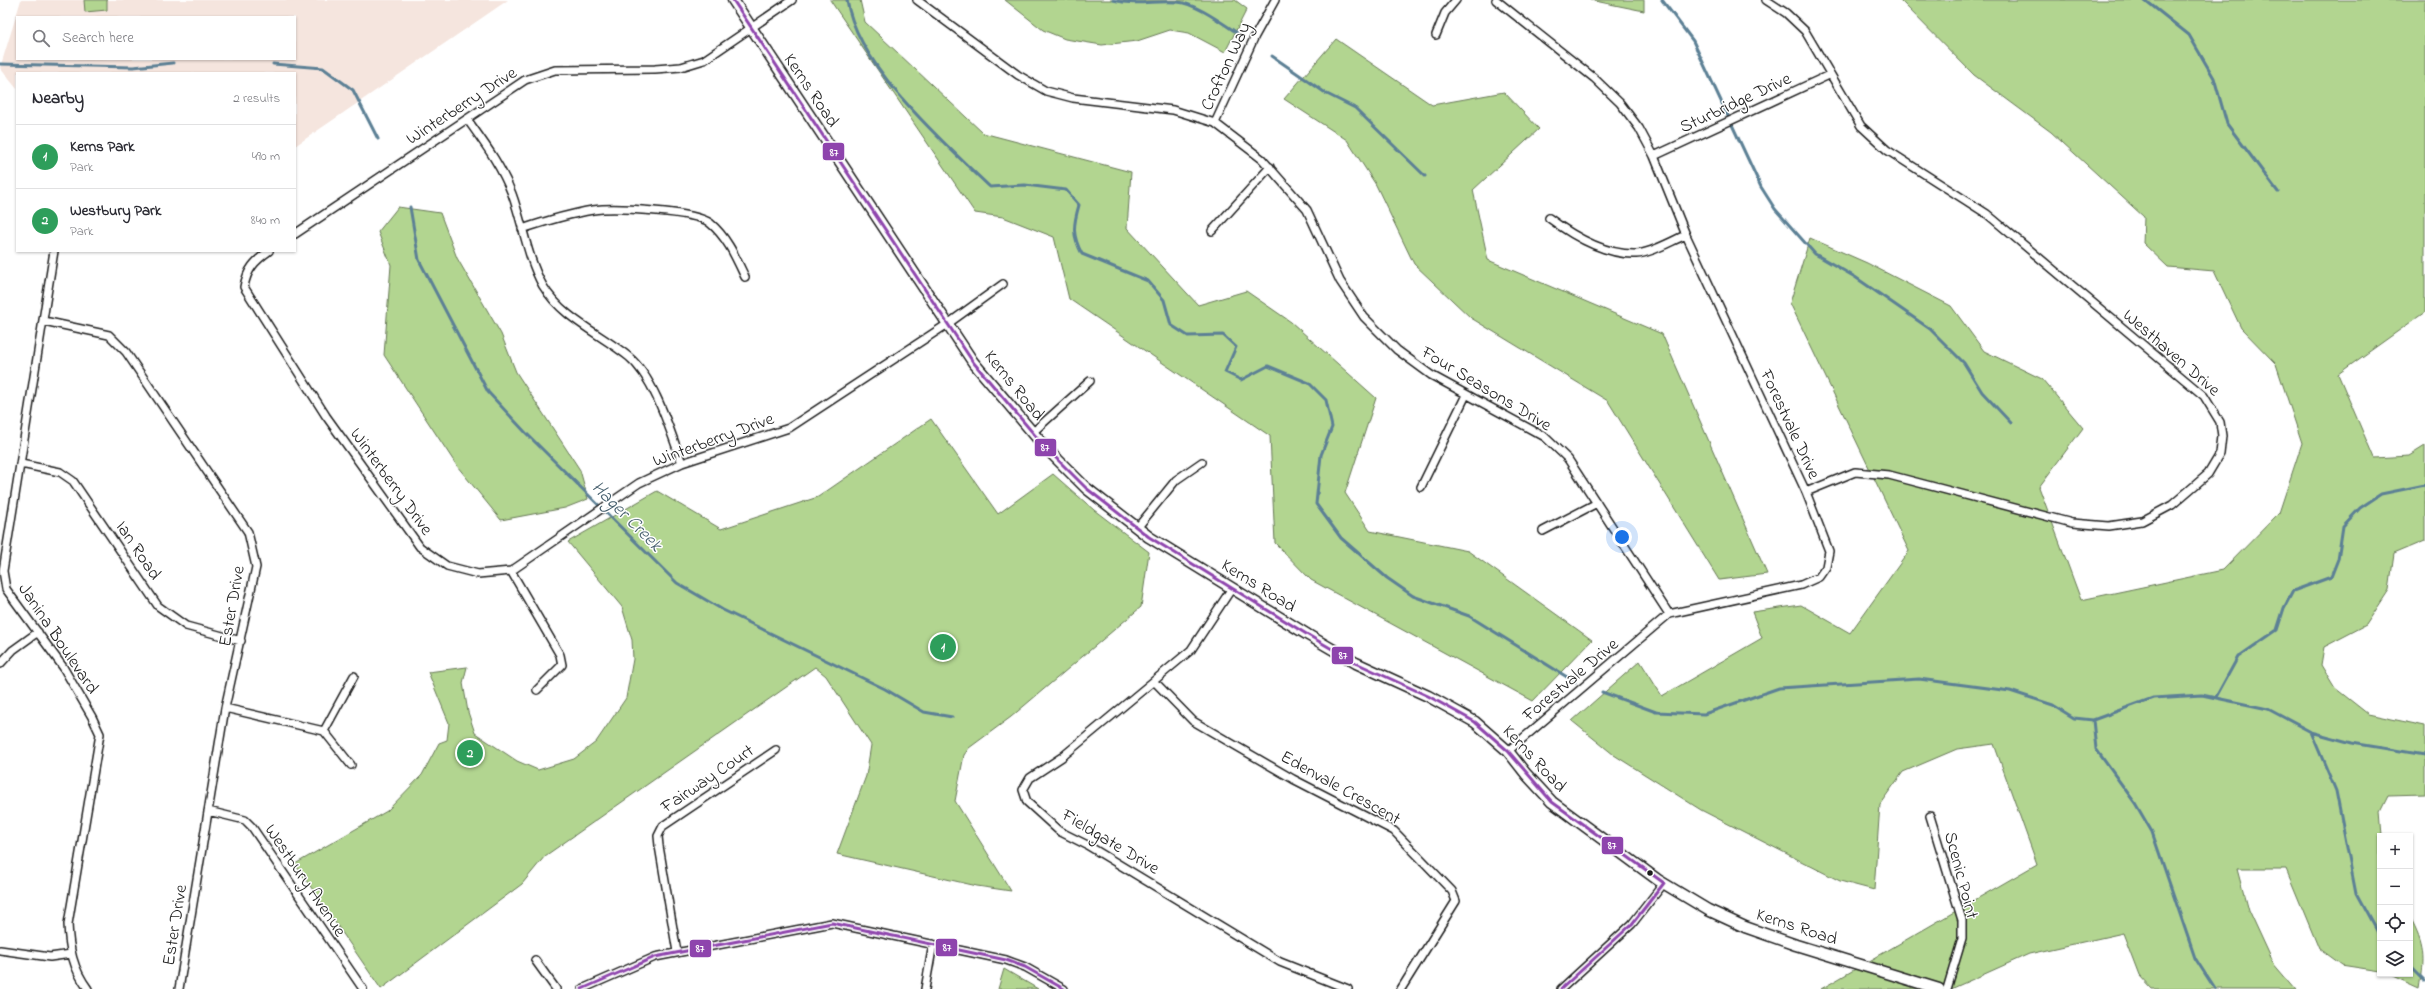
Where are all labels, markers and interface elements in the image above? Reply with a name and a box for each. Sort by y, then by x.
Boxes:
search box [16,16,296,60]
street label: Crofton Way [1195,18,1259,115]
icon: search [30,27,52,49]
text: Search here [62,27,134,49]
street label: Kerns Road [776,49,845,133]
street label: Winterberry Drive [402,61,523,152]
street label: Sturbridge Drive [1676,66,1797,142]
text: Nearby [32,86,84,111]
text: 2 results [233,89,280,108]
text: Kerns Park [70,136,135,158]
line badge: 87 [822,142,845,161]
text: 87 [829,145,839,161]
text: 1 [43,147,47,166]
text: 490 m [252,147,280,166]
text: Park [70,158,94,177]
text: Westbury Park [70,200,161,222]
text: 2 [42,211,48,230]
text: 840 m [251,211,280,230]
text: Park [70,222,94,241]
street label: Westhaven Drive [2116,304,2226,404]
street label: Four Seasons Drive [1415,340,1557,439]
street label: Kerns Road [977,345,1050,427]
street label: Forestvale Drive [1752,365,1826,485]
street label: Winterberry Drive [649,407,779,475]
street label: Winterberry Drive [342,423,439,542]
line badge: 87 [1034,438,1057,457]
text: 87 [1040,440,1050,456]
water label: Hager Creek [584,475,668,560]
street label: Ian Road [108,516,167,586]
your location [1612,527,1632,547]
street label: Kerns Road [1215,553,1300,620]
street label: Ester Drive [213,563,253,649]
street label: Janina Boulevard [11,578,104,700]
pin: 1 [930,632,956,662]
street label: Forestvale Drive [1517,632,1626,729]
line badge: 87 [1331,646,1354,665]
text: 87 [1338,648,1348,664]
street label: Kerns Road [1495,720,1572,799]
pin: 2 [457,738,483,768]
street label: Fairway Court [656,739,760,821]
street label: Edenvale Crescent [1275,745,1405,833]
street label: Fieldgate Drive [1055,803,1165,884]
street label: Westbury Avenue [257,820,352,943]
street label: Scenic Point [1936,829,1984,922]
map controls [2377,833,2413,977]
button: + [2377,833,2413,869]
line badge: 87 [1601,836,1624,855]
text: 87 [1607,838,1617,854]
unlabelled marker [1645,868,1655,878]
button: − [2377,869,2413,905]
street label: Ester Drive [157,882,195,968]
street label: Kerns Road [1752,903,1840,953]
button: locate [2377,905,2413,941]
line badge: 87 [935,938,958,957]
line badge: 87 [689,939,712,958]
text: 87 [942,940,952,956]
text: 87 [695,941,705,957]
button: layers [2377,941,2413,977]

